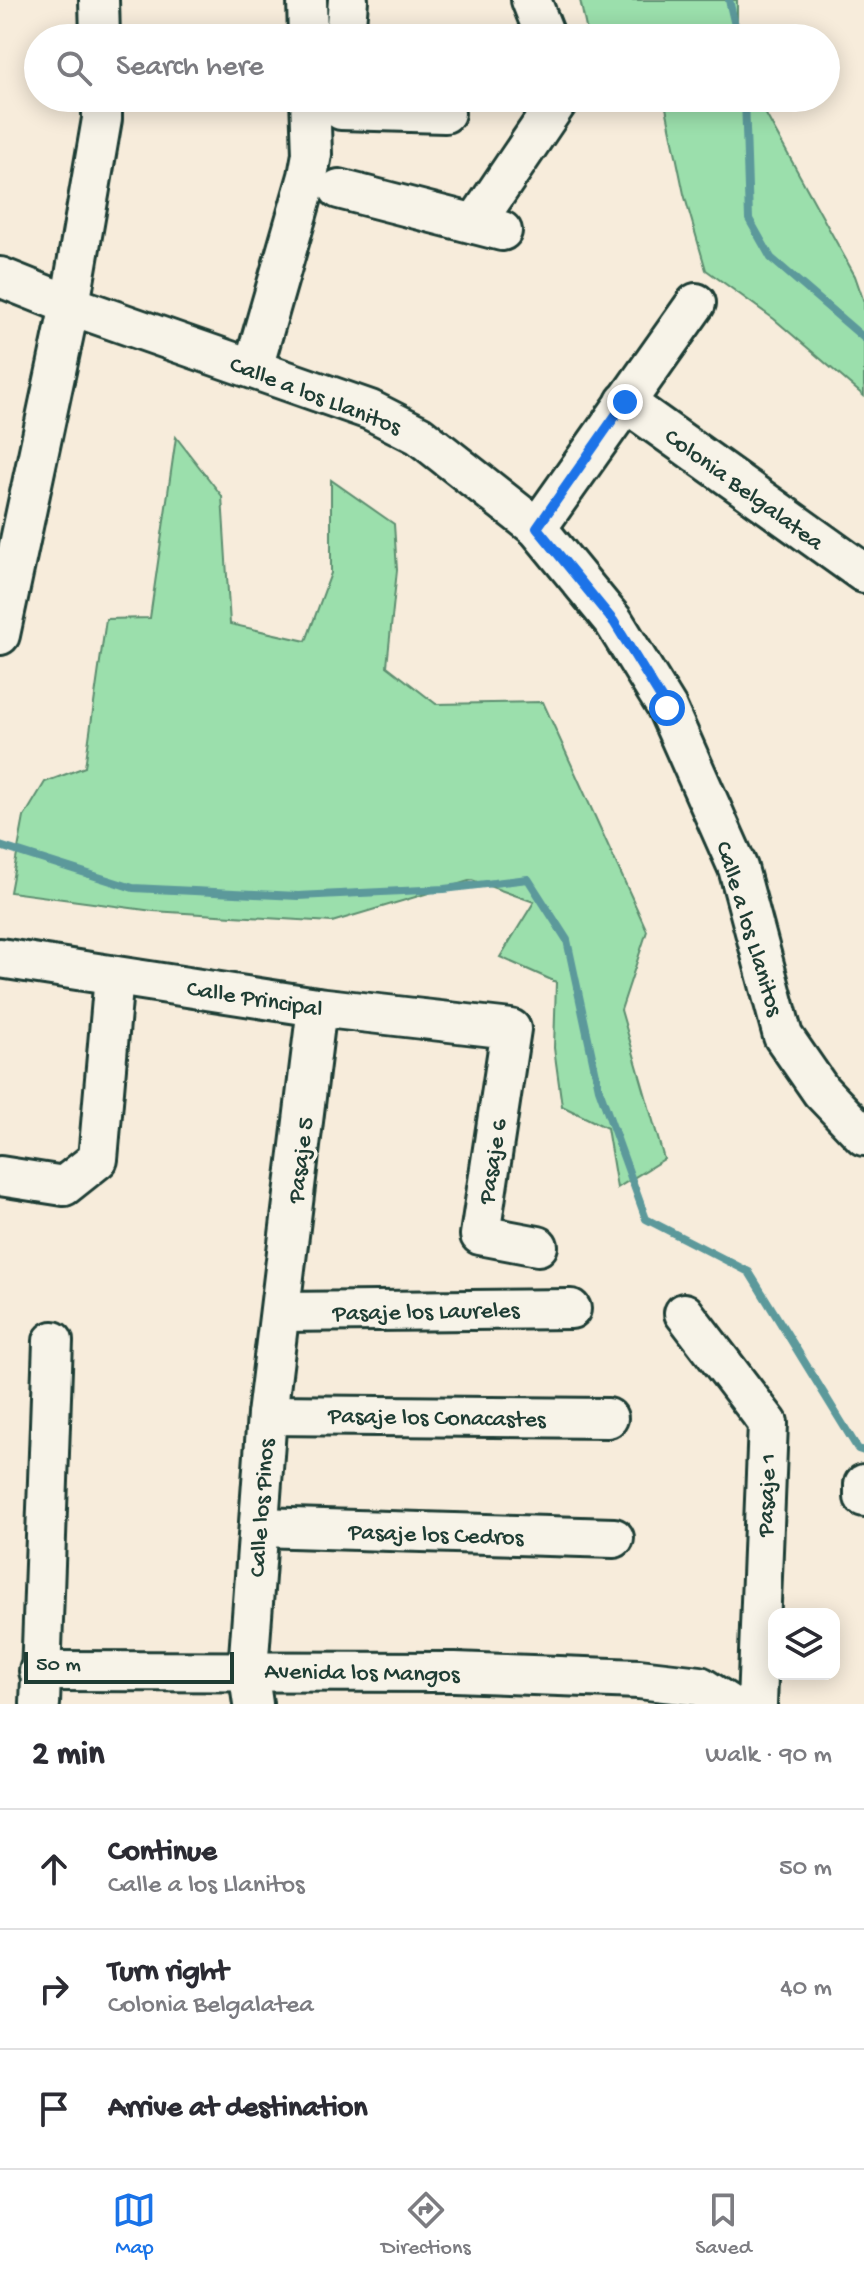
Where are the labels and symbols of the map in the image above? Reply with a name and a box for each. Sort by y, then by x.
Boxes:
street label: Calle a los Llanitos [225,351,406,444]
route end [607,384,643,420]
street label: Colonia Belgalatea [658,423,829,559]
route start [649,690,685,726]
street label: Calle a los Llanitos [707,838,788,1021]
street label: Calle Principal [184,975,324,1026]
street label: Pasaje 5 [283,1116,322,1206]
street label: Pasaje 6 [473,1116,516,1207]
street label: Pasaje los Laureles [331,1297,521,1330]
street label: Pasaje los Conacastes [327,1403,547,1436]
street label: Calle los Pinos [244,1437,283,1578]
street label: Pasaje 1 [753,1453,784,1538]
street label: Pasaje los Cedros [347,1519,525,1554]
scale bar [24,1648,234,1684]
street label: Avenida los Mangos [264,1658,461,1691]

